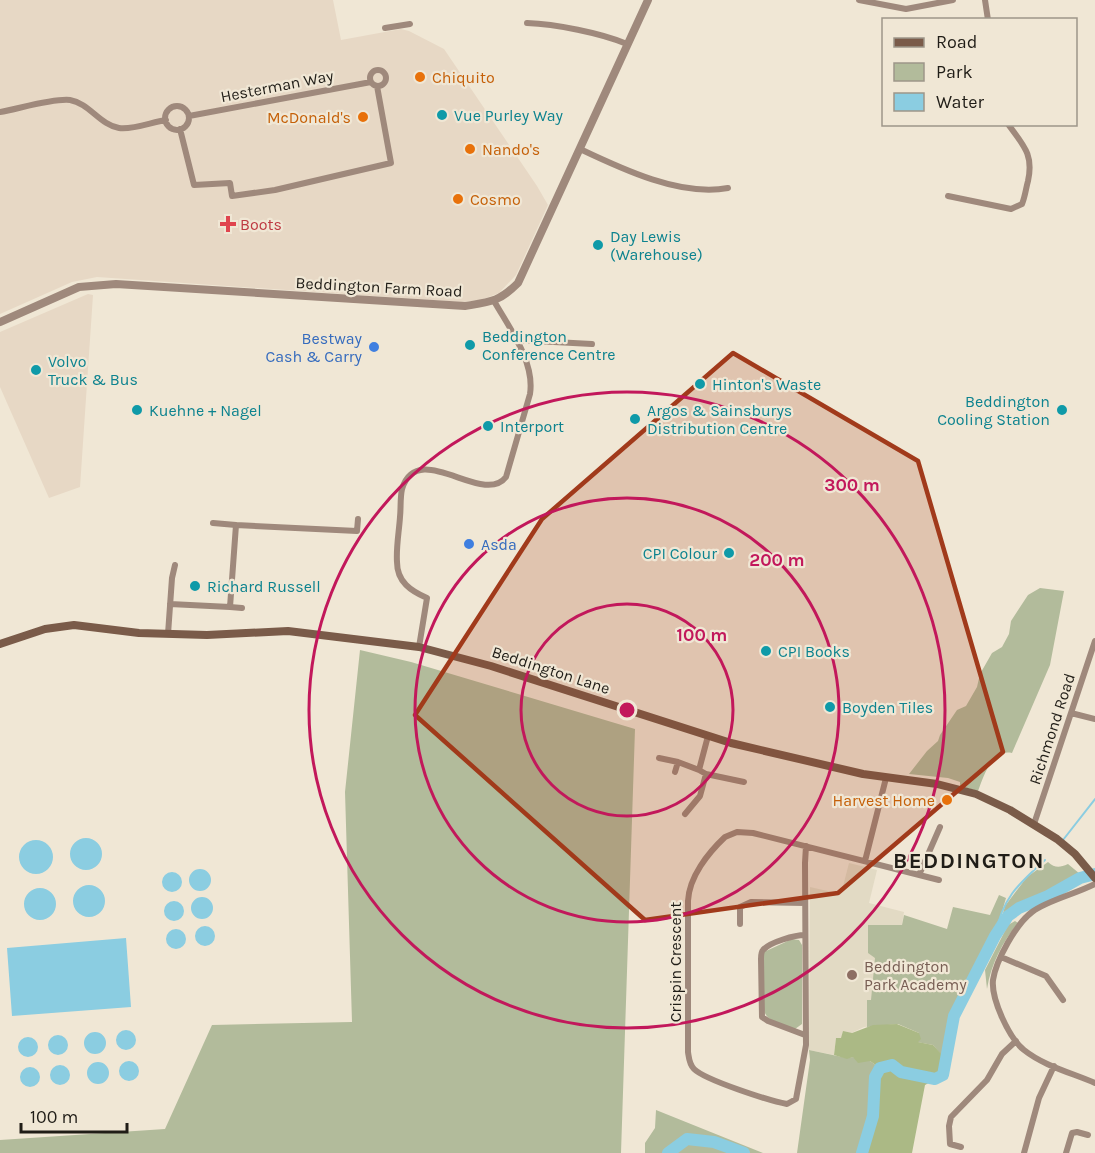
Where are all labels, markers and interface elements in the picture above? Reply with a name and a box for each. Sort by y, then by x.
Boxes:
legend [882,18,1077,126]
text: Road [936,31,977,53]
text: Park [936,61,973,83]
street label: Hesterman Way [219,66,336,106]
place label: Chiquito [432,68,495,87]
marker: Chiquito [413,70,427,84]
text: Water [936,91,984,113]
place label: Vue Purley Way [454,106,564,125]
place label: McDonald's [267,108,351,127]
marker: Vue Purley Way [435,108,449,122]
marker: McDonald's [356,110,370,124]
place label: Nando's [482,140,540,159]
marker: Nando's [463,142,477,156]
place label: Cosmo [470,190,521,209]
marker: Cosmo [451,192,465,206]
place label: Boots [240,215,282,234]
marker: Boots [221,217,235,231]
place label: Day Lewis (Warehouse) [610,227,703,264]
marker: Day Lewis (Warehouse) [591,238,605,252]
street label: Beddington Farm Road [295,273,463,301]
place label: Beddington Conference Centre [482,327,616,364]
place label: Bestway Cash & Carry [265,329,363,366]
marker: Beddington Conference Centre [463,338,477,352]
marker: Bestway Cash & Carry [367,340,381,354]
place label: Volvo Truck & Bus [48,352,138,389]
marker: Volvo Truck & Bus [29,363,43,377]
place label: Hinton's Waste [712,375,821,394]
marker: Hinton's Waste [693,377,707,391]
place label: Beddington Cooling Station [937,392,1050,429]
place label: Kuehne + Nagel [149,401,262,420]
place label: Argos & Sainsburys Distribution Centre [647,401,792,438]
marker: Kuehne + Nagel [130,403,144,417]
marker: Beddington Cooling Station [1055,403,1069,417]
marker: Argos & Sainsburys Distribution Centre [628,412,642,426]
place label: Interport [500,417,564,436]
marker: Interport [481,419,495,433]
text: 300 m [824,474,880,496]
place label: Asda [481,535,517,554]
marker: Asda [462,537,476,551]
place label: CPI Colour [643,544,717,563]
marker: CPI Colour [722,546,736,560]
text: 200 m [749,549,805,571]
place label: Richard Russell [207,577,321,596]
marker: Richard Russell [188,579,202,593]
text: 100 m [677,624,727,646]
street label: Beddington Lane [490,642,612,698]
place label: CPI Books [778,642,850,661]
marker: CPI Books [759,644,773,658]
street label: Richmond Road [1025,671,1079,787]
place label: Boyden Tiles [842,698,933,717]
centre of rings [617,700,637,720]
marker: Boyden Tiles [823,700,837,714]
place label: Harvest Home [833,791,935,810]
marker: Harvest Home [940,793,954,807]
district label: BEDDINGTON [893,848,1045,874]
street label: Crispin Crescent [666,902,685,1022]
place label: Beddington Park Academy [864,957,967,994]
marker: Beddington Park Academy [845,968,859,982]
scale bar [21,1096,128,1134]
text: 100 m [30,1106,78,1128]

